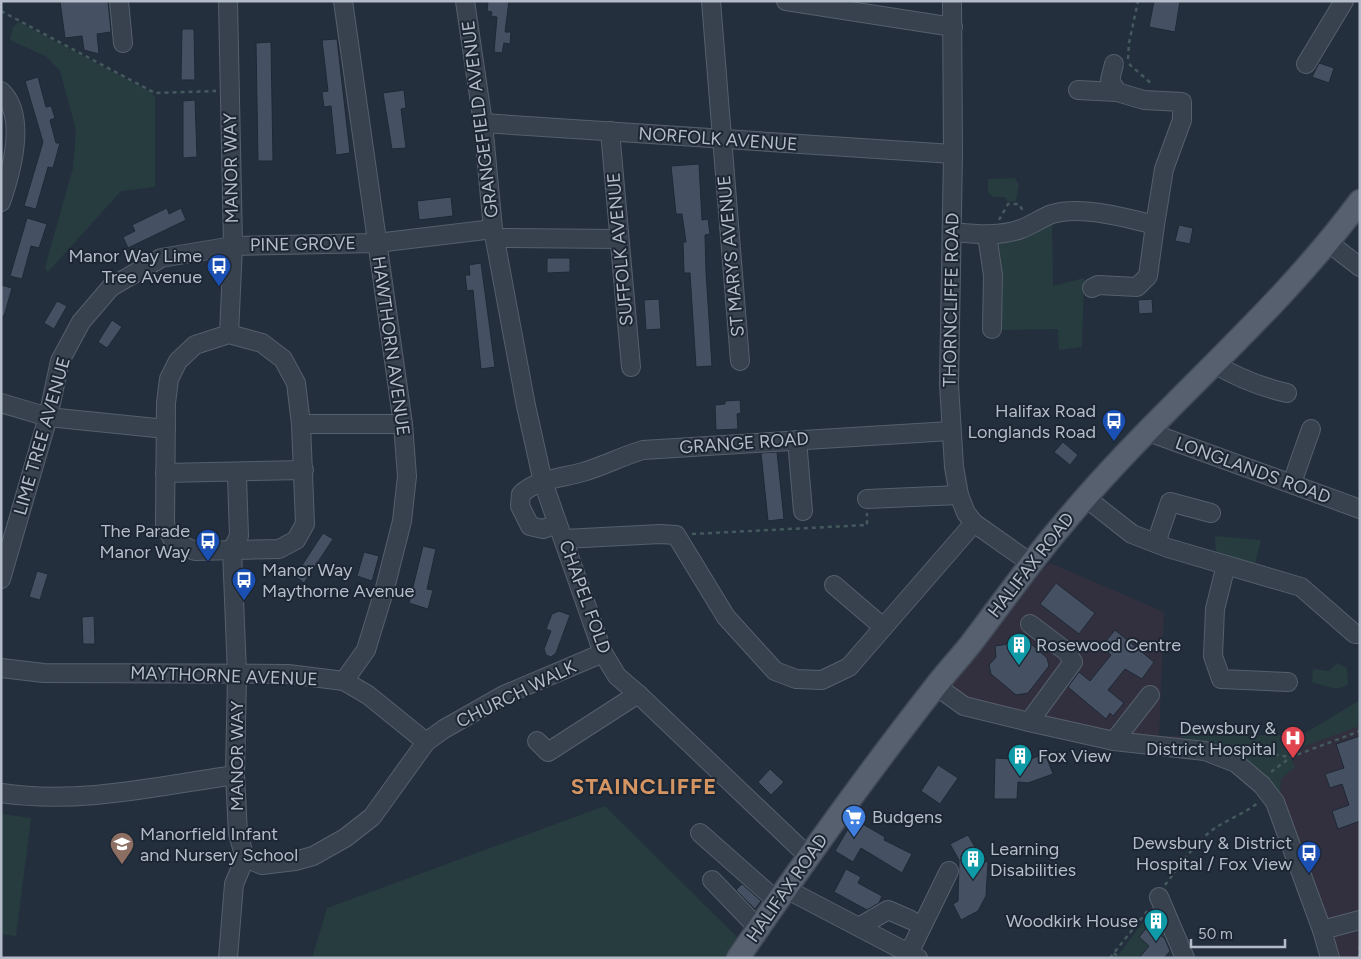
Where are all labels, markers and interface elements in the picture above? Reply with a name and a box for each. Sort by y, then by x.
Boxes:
street label: GRANGEFIELD AVENUE [457,19,503,219]
street label: MANOR WAY [219,112,243,223]
street label: NORFOLK AVENUE [638,122,798,156]
street label: SUFFOLK AVENUE [602,171,638,327]
street label: ST MARYS AVENUE [713,174,749,338]
street label: THORNCLIFFE ROAD [938,213,964,387]
street label: PINE GROVE [250,232,356,256]
place label: Manor Way Lime Tree Avenue [68,245,202,288]
bus stop icon: Manor Way Lime Tree Avenue [206,253,232,287]
street label: HAWTHORN AVENUE [367,255,415,437]
street label: LIME TREE AVENUE [9,354,75,518]
place label: Halifax Road Longlands Road [968,400,1096,443]
bus stop icon: Halifax Road Longlands Road [1101,408,1127,442]
street label: GRANGE ROAD [679,428,809,458]
street label: LONGLANDS ROAD [1172,432,1334,508]
street label: HALIFAX ROAD [983,508,1079,622]
place label: The Parade Manor Way [100,520,191,563]
bus stop icon: The Parade Manor Way [195,528,221,562]
street label: CHAPEL FOLD [554,537,616,657]
place label: Manor Way Maythorne Avenue [262,559,414,602]
bus stop icon: Manor Way Maythorne Avenue [231,567,257,601]
building icon: Rosewood Centre [1006,632,1032,666]
place label: Rosewood Centre [1036,634,1181,656]
street label: CHURCH WALK [452,655,580,733]
street label: MAYTHORNE AVENUE [130,662,318,690]
street label: MANOR WAY [226,701,248,811]
place label: Dewsbury & District Hospital [1146,717,1276,760]
hospital icon: Dewsbury & District Hospital [1280,725,1306,759]
building icon: Fox View [1007,743,1033,777]
place label: Fox View [1038,745,1111,767]
district label: STAINCLIFFE [571,773,717,800]
supermarket icon: Budgens [841,804,867,838]
place label: Budgens [872,806,942,828]
place label: Manorfield Infant and Nursery School [140,823,298,866]
street label: HALIFAX ROAD [742,830,832,946]
school or university icon: Manorfield Infant and Nursery School [109,831,135,865]
place label: Dewsbury & District Hospital / Fox View [1132,832,1292,875]
place label: Learning Disabilities [990,838,1076,881]
bus stop icon: Dewsbury & District Hospital / Fox View [1296,840,1322,874]
building icon: Learning Disabilities [960,846,986,880]
building icon: Woodkirk House [1143,908,1169,942]
place label: Woodkirk House [1006,910,1138,932]
scale bar [1191,916,1285,948]
text: 50 m [1198,925,1233,943]

